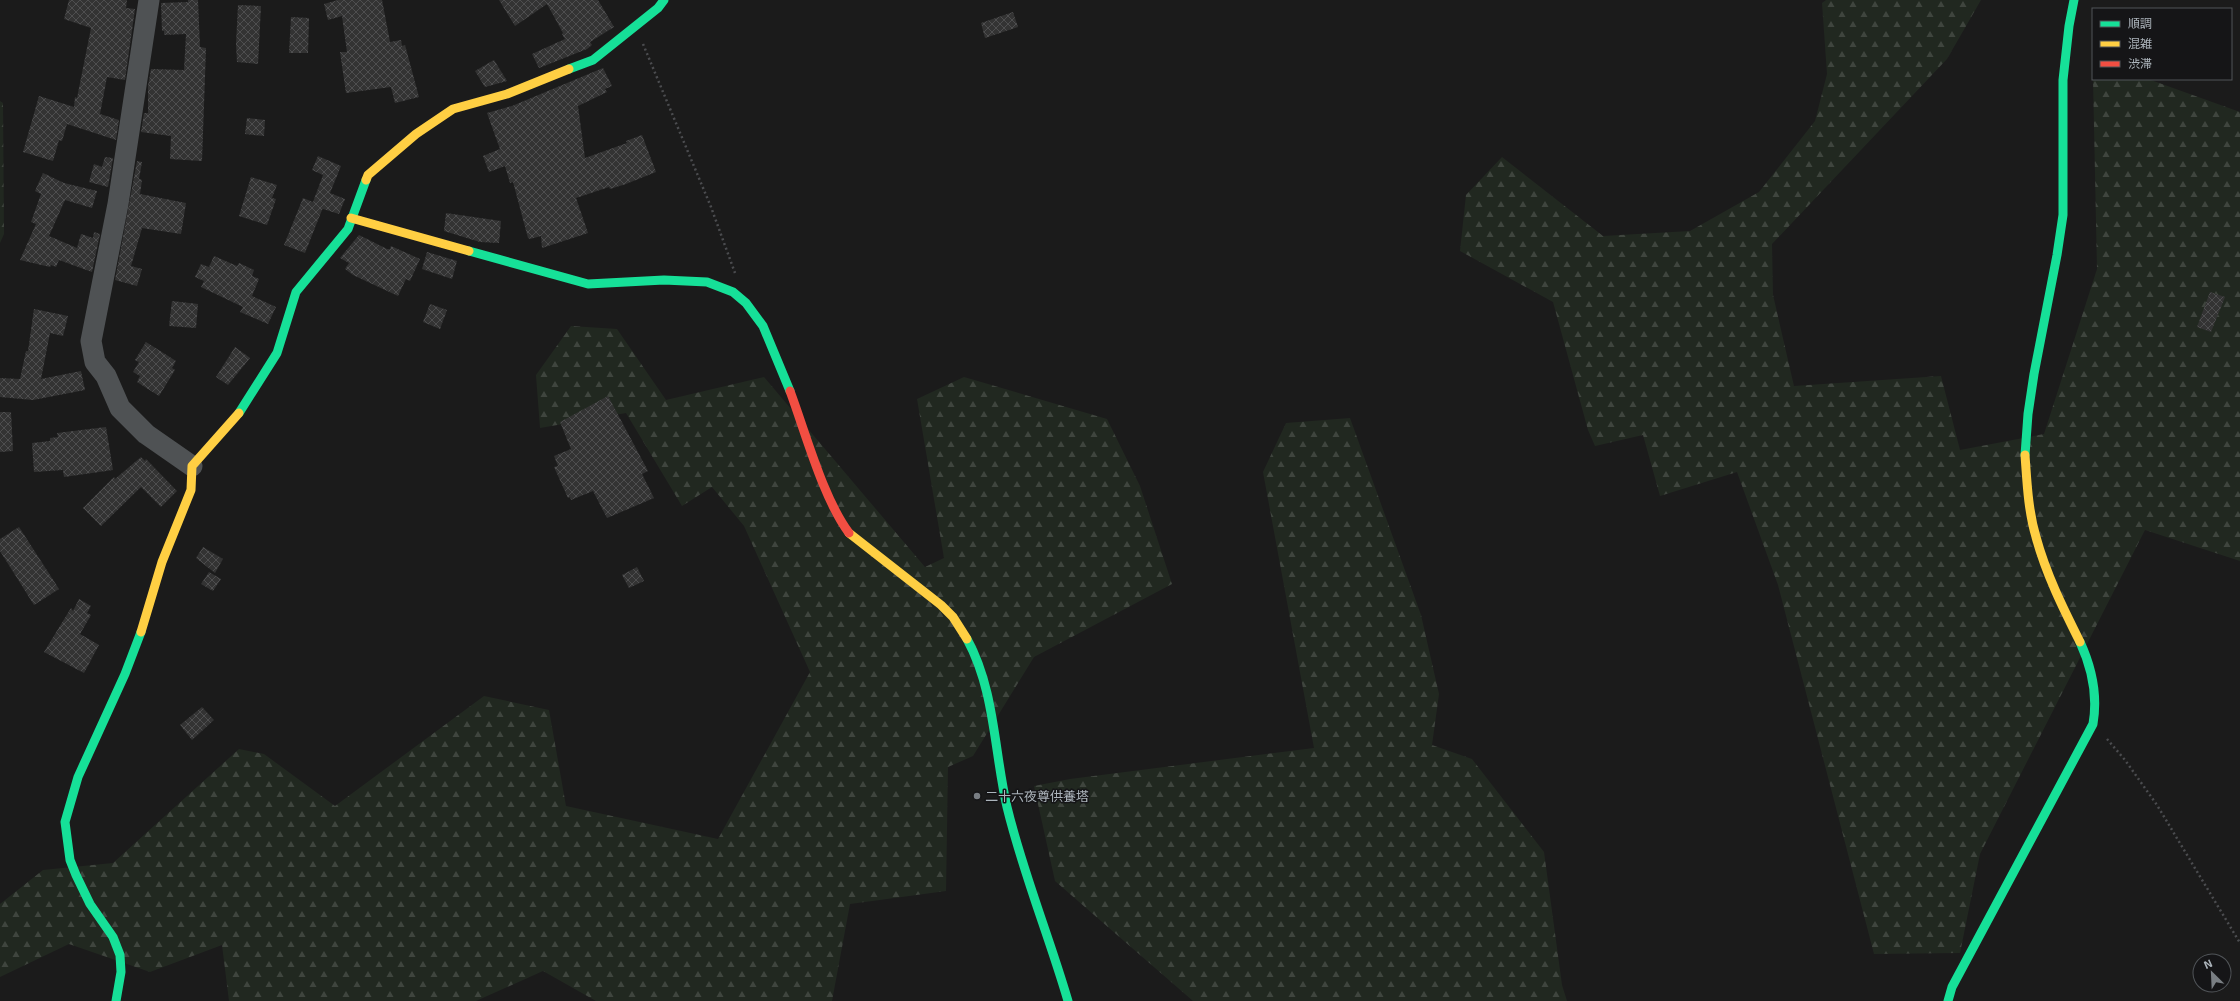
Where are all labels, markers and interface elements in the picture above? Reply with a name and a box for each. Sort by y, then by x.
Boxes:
legend [2092,8,2232,80]
text: 順調 [2128,16,2152,30]
text: 混雑 [2128,36,2152,50]
text: 渋滞 [2128,56,2152,70]
place label: 二十六夜尊供養塔 [985,788,1089,804]
marker: 二十六夜尊供養塔 [972,791,982,801]
north arrow [2192,953,2232,993]
text: N [2201,956,2214,971]

